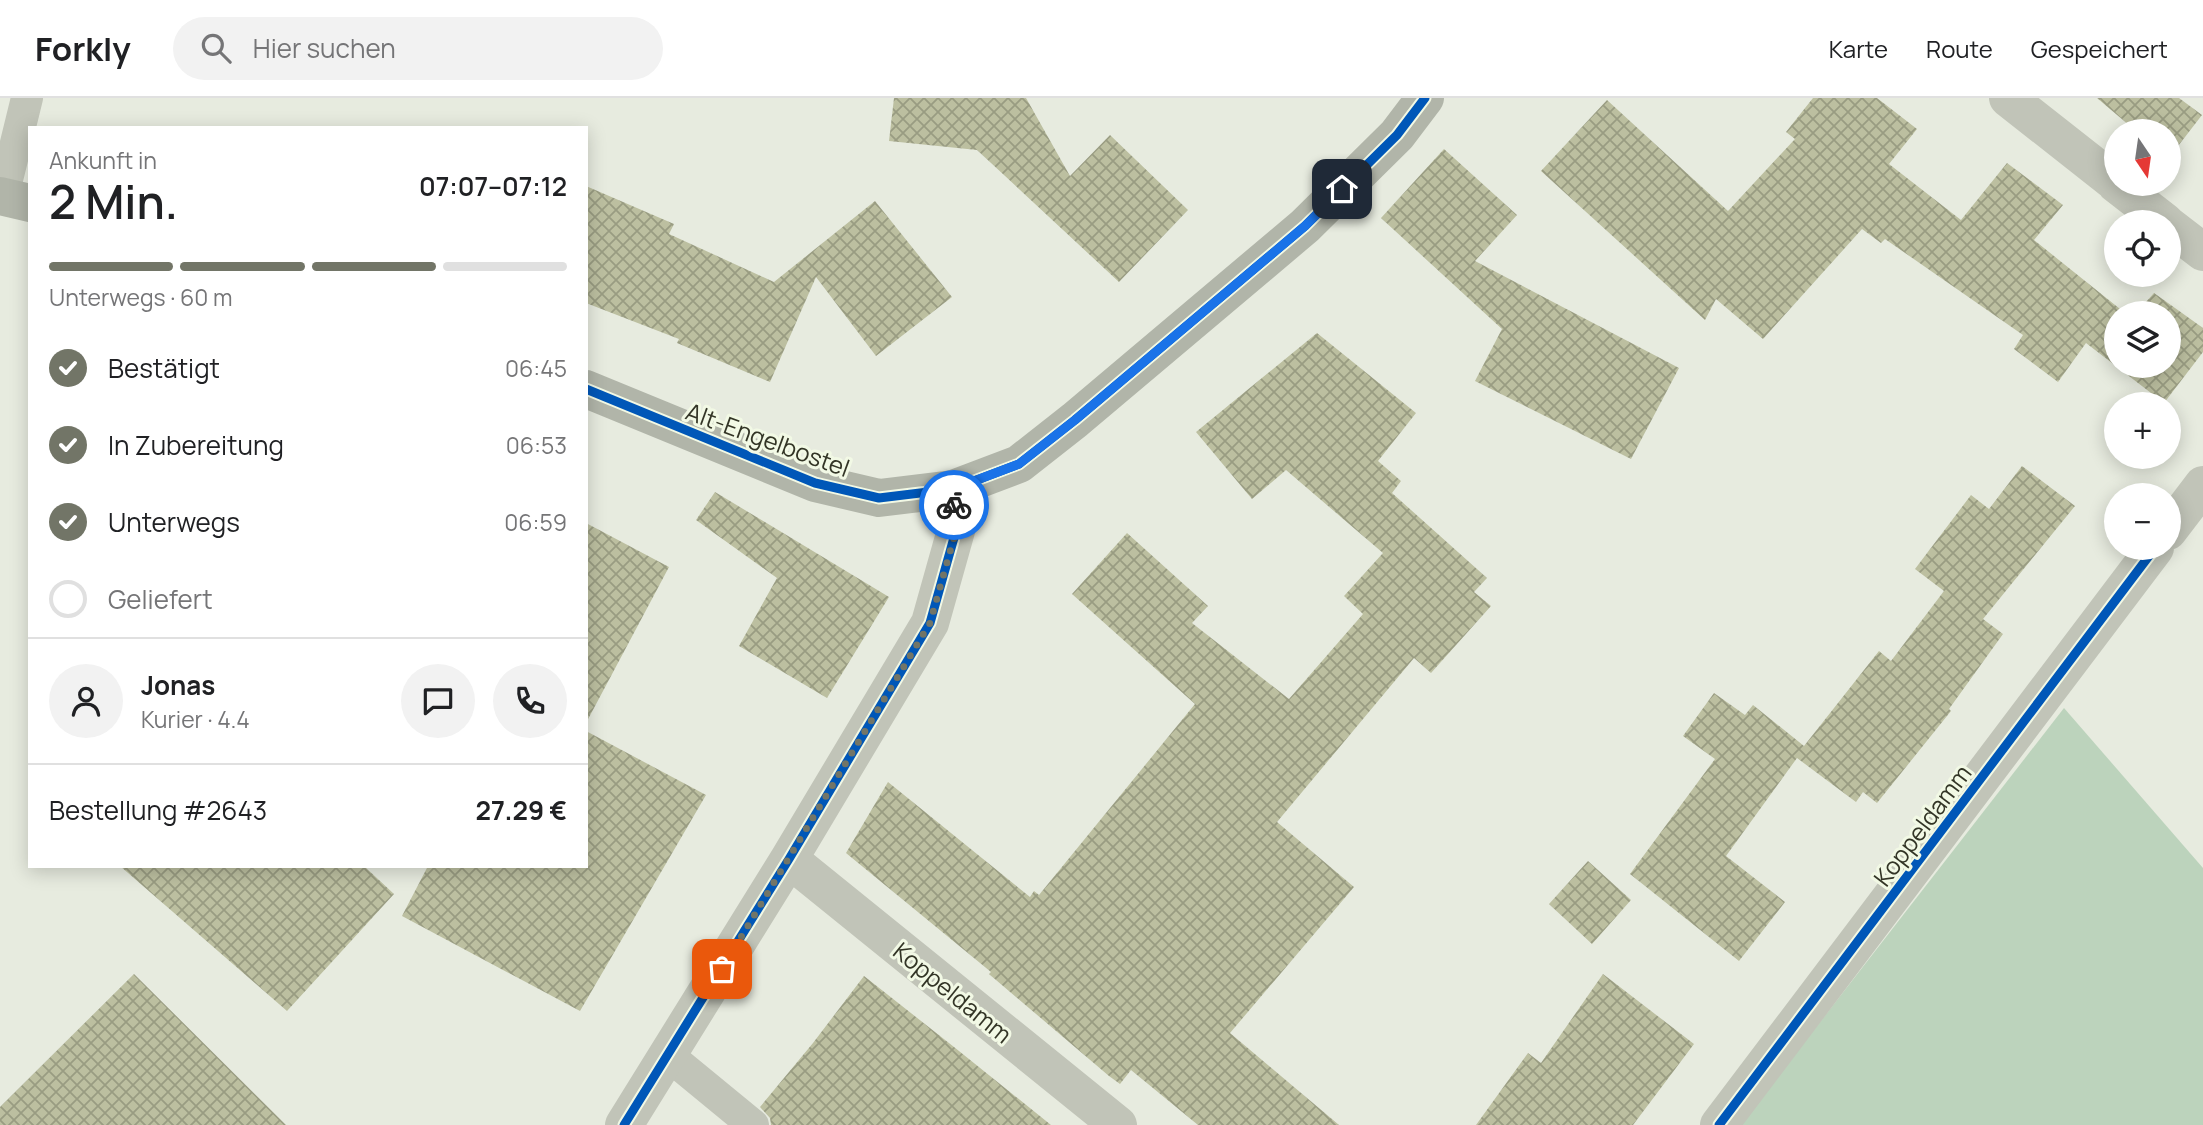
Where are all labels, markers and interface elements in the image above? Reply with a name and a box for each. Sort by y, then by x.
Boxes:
search box [173,17,663,80]
text: Forkly [35,26,131,71]
icon: search [197,29,235,67]
text: Hier suchen [253,30,396,66]
text: Karte [1829,32,1888,65]
text: Route [1926,32,1993,65]
text: Gespeichert [2031,32,2168,65]
north arrow [2104,119,2180,196]
map controls [2104,119,2181,560]
text: Ankunft in [49,144,157,176]
pin [1312,159,1372,219]
text: 07:07–07:12 [419,168,567,204]
text: 2 Min. [49,170,178,233]
icon: home [1323,170,1361,208]
button: locate [2104,210,2181,287]
text: Unterwegs · 60 m [49,281,232,313]
button: layers [2104,301,2181,378]
icon: check [49,349,87,387]
text: Bestätigt [108,350,220,386]
text: 06:45 [505,352,567,384]
button: + [2104,392,2181,469]
street label: Alt-Engelbostel [682,394,854,484]
icon: check [49,426,87,464]
text: In Zubereitung [108,427,284,463]
text: 06:53 [506,429,567,461]
courier [919,470,989,540]
button: − [2104,483,2181,560]
icon: bike [935,486,973,524]
icon: check [49,503,87,541]
text: Unterwegs [108,504,240,540]
text: 06:59 [504,506,567,538]
text: Geliefert [108,581,213,617]
button: person [49,664,123,738]
button: chat [401,664,475,738]
button: phone [493,664,567,738]
text: Jonas [141,667,215,703]
text: Kurier · 4.4 [141,703,250,735]
street label: Koppeldamm [1866,758,1978,892]
text: Bestellung #2643 [49,792,267,828]
text: 27.29 € [476,792,567,828]
street label: Koppeldamm [887,934,1019,1050]
pin [692,939,752,999]
icon: bag [703,950,741,988]

